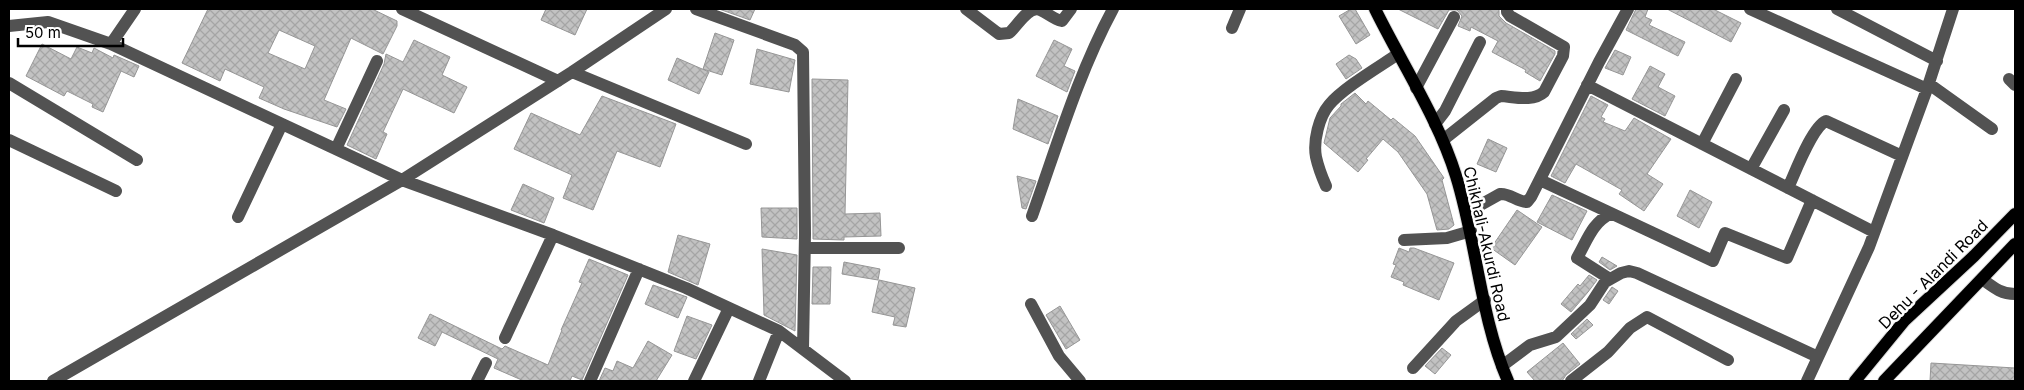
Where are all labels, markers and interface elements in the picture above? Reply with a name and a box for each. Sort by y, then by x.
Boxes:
scale bar [18,15,122,47]
text: 50 m [25,23,61,42]
street label: Chikhali-Akurdi Road [1459,164,1515,324]
street label: Dehu - Alandi Road [1874,215,1992,333]

